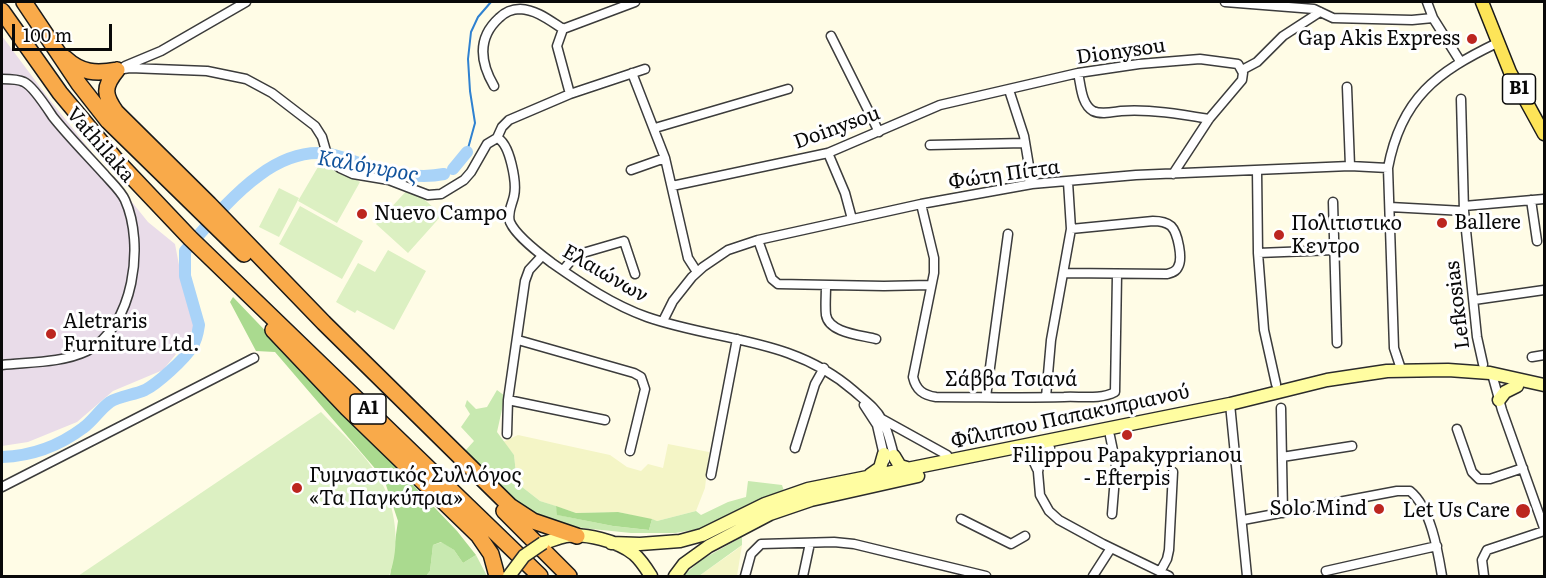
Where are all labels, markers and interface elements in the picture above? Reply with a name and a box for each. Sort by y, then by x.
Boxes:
scale bar [15,12,116,50]
text: 100 m [23,21,72,48]
place label: Gap Akis Express [1298,27,1460,51]
marker: Gap Akis Express [1465,32,1479,46]
street label: Dionysou [1075,34,1167,70]
road number: B1 [1502,74,1536,104]
street label: Doinysou [791,101,883,155]
street label: Vathilaka [61,102,139,188]
water label: Καλόγυρος [315,146,421,188]
street label: Φώτη Πίττα [947,155,1061,195]
place label: Nuevo Campo [374,202,507,226]
marker: Nuevo Campo [355,207,369,221]
place label: Ballere [1454,211,1521,235]
place label: Πολιτιστικο Κεντρο [1291,212,1402,259]
marker: Ballere [1435,216,1449,230]
marker: Πολιτιστικο Κεντρο [1272,228,1286,242]
street label: Ελαιώνων [558,240,652,308]
street label: Lefkosias [1441,260,1475,350]
place label: Aletraris Furniture Ltd. [63,310,200,357]
marker: Aletraris Furniture Ltd. [44,327,58,341]
street label: Σάββα Τσιανά [945,368,1077,392]
street label: Φίλιππου Παπακυπριανού [948,380,1192,454]
road number: A1 [350,394,386,424]
marker: Filippou Papakyprianou - Efterpis [1120,428,1134,442]
place label: Filippou Papakyprianou - Efterpis [1012,444,1242,491]
place label: Γυμναστικός Συλλόγος «Τα Παγκύπρια» [309,464,521,511]
marker: Γυμναστικός Συλλόγος «Τα Παγκύπρια» [290,481,304,495]
place label: Solo Mind [1270,497,1367,521]
place label: Let Us Care [1403,499,1510,523]
marker: Solo Mind [1372,502,1386,516]
marker: Let Us Care [1514,502,1532,520]

